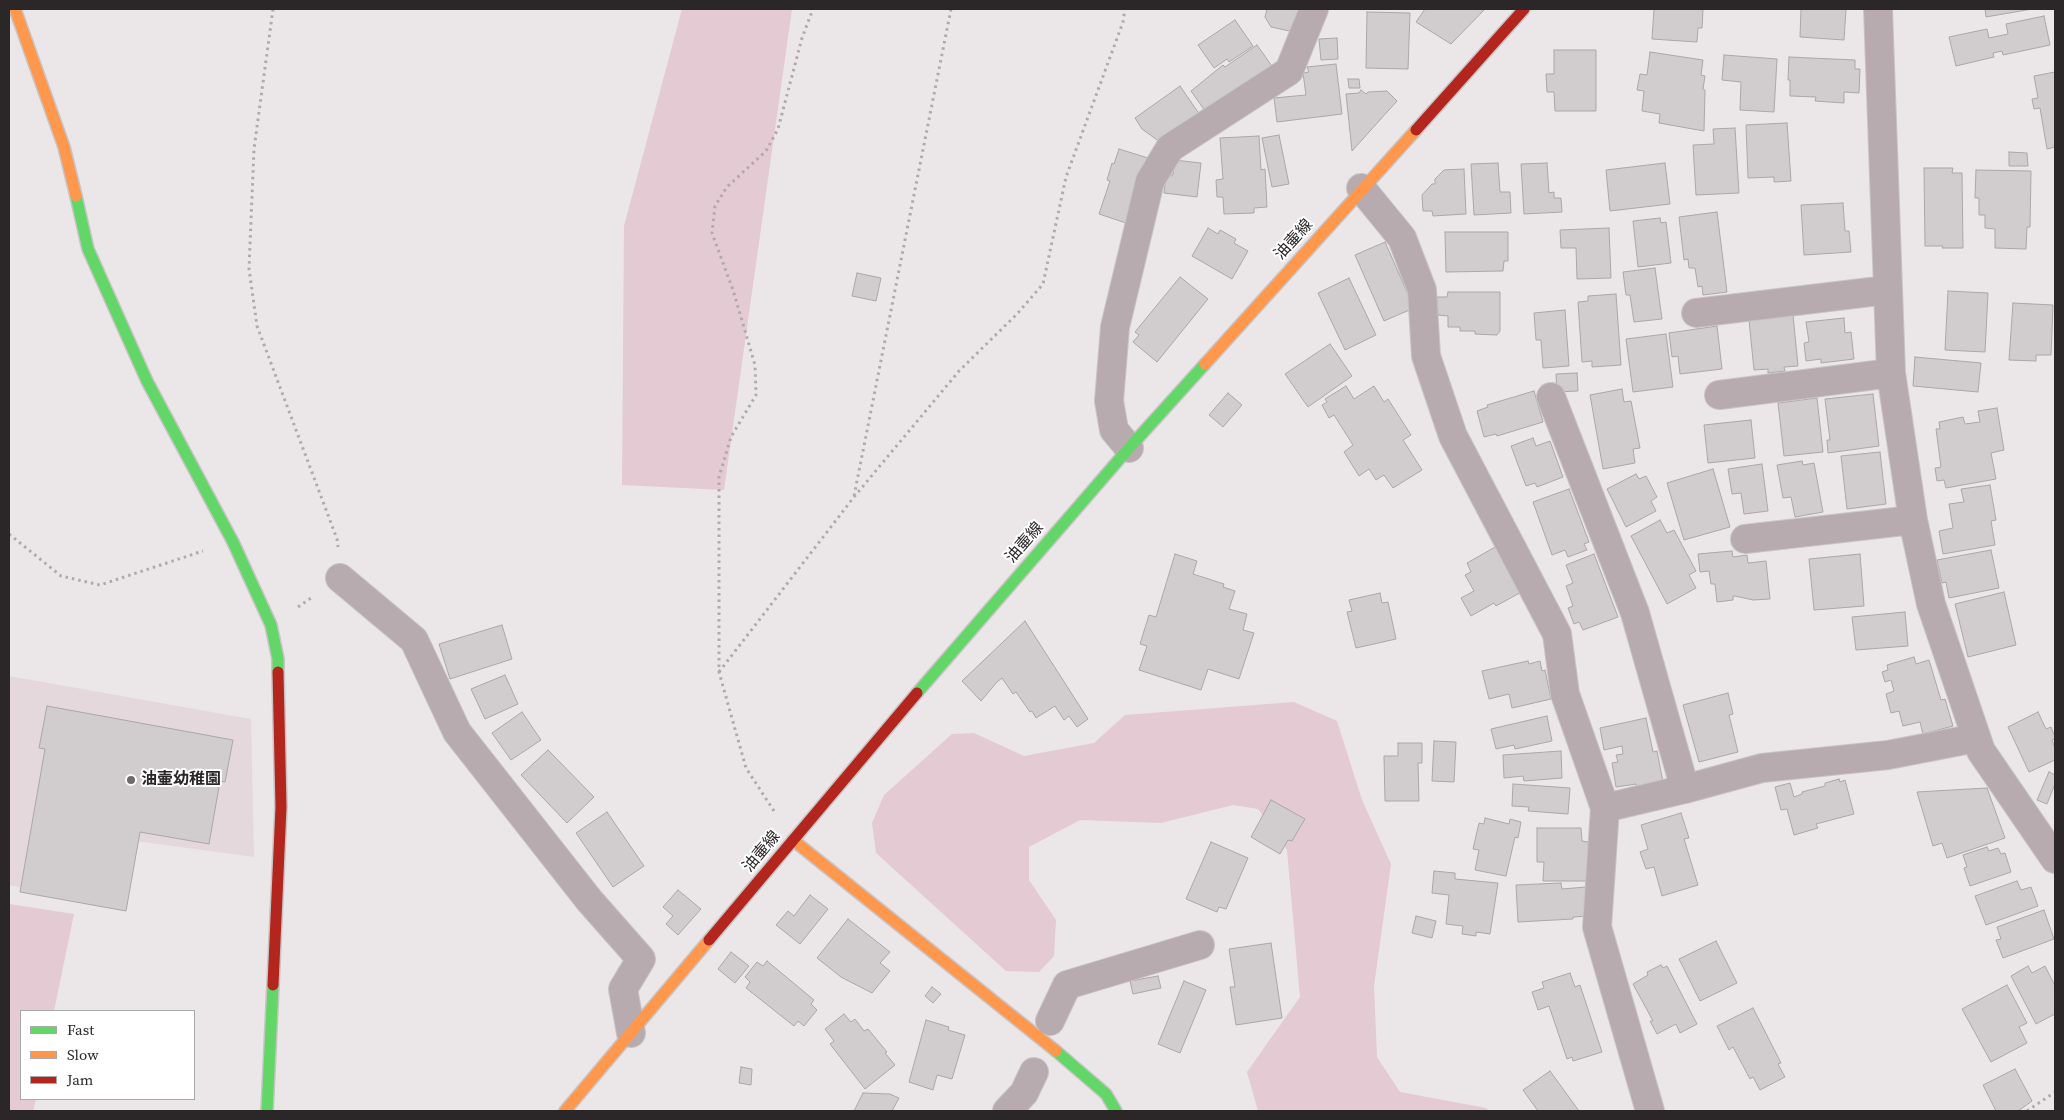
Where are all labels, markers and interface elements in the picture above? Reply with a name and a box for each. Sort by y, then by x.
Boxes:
street label: 油壷線 [1271,216,1317,264]
street label: 油壷線 [1002,519,1048,567]
place label: 油壷幼稚園 [141,770,221,790]
marker: 油壷幼稚園 [125,774,137,786]
street label: 油壷線 [739,827,785,877]
legend [20,1010,195,1100]
text: Fast [67,1019,94,1040]
text: Slow [67,1044,99,1065]
text: Jam [67,1069,93,1090]

